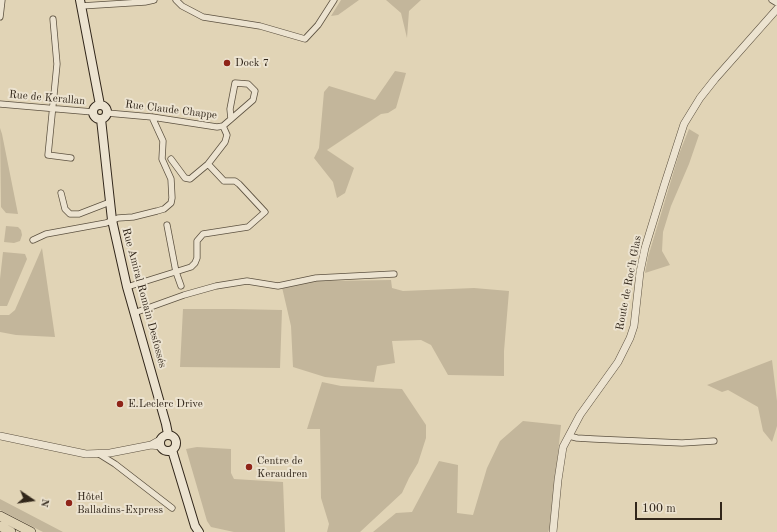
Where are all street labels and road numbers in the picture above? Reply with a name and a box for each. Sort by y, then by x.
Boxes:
street label: Rue de Kerallan [8,88,86,108]
street label: Rue Claude Chappe [124,98,218,122]
street label: Rue Amiral Romain Desfossés [119,227,169,369]
street label: Route de Roc'h Glas [613,235,645,331]

